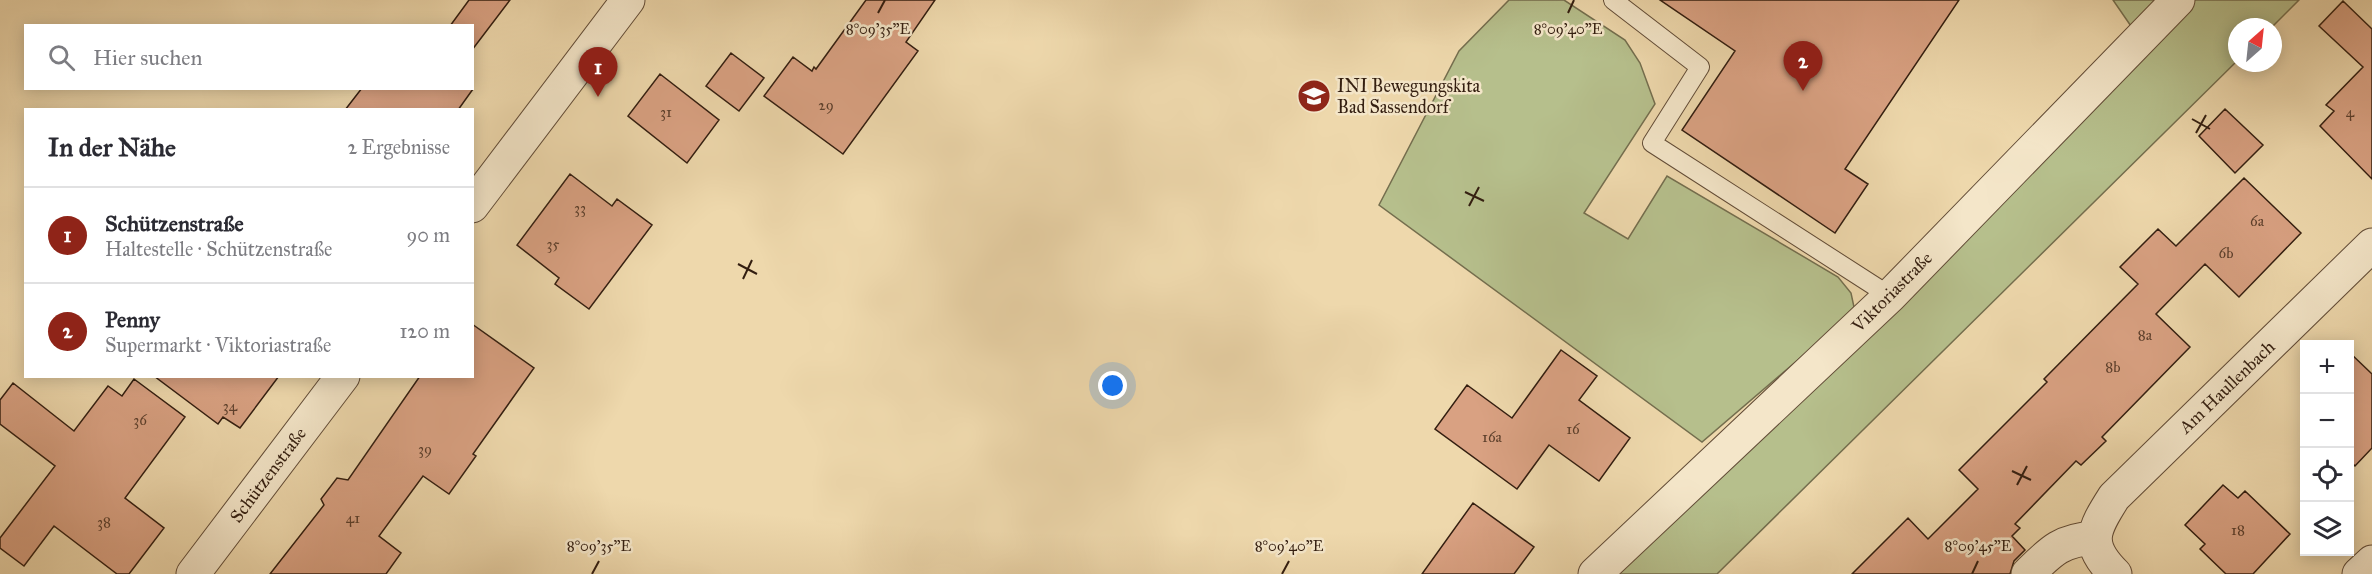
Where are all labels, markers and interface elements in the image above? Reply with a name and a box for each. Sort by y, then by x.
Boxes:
north arrow [2228,18,2282,72]
text: 8°09'35"E [846,20,911,38]
text: 8°09'40"E [1534,20,1603,38]
search box [24,24,474,90]
icon: search [45,41,78,74]
pin: 2 [1784,42,1822,91]
text: Hier suchen [93,44,202,71]
pin: 1 [578,48,618,97]
place label: INI Bewegungskita Bad Sassendorf [1337,75,1481,118]
school or university icon: INI Bewegungskita Bad Sassendorf [1296,78,1332,114]
house number: 29 [818,96,834,114]
house number: 31 [660,103,672,121]
house number: 4 [2346,103,2355,121]
text: In der Nähe [48,131,176,163]
text: 2 Ergebnisse [347,135,450,159]
house number: 33 [574,199,586,217]
text: Schützenstraße [105,210,244,237]
house number: 6a [2250,212,2265,230]
text: 1 [64,223,71,247]
text: 90 m [407,223,450,247]
house number: 35 [547,235,560,253]
text: Haltestelle · Schützenstraße [105,237,332,261]
house number: 6b [2219,244,2233,262]
street label: Viktoriastraße [1846,247,1937,338]
text: Penny [105,306,160,333]
text: 2 [63,319,72,343]
text: 120 m [399,319,450,343]
house number: 8a [2138,326,2153,344]
text: Supermarkt · Viktoriastraße [105,333,331,357]
street label: Am Haullenbach [2174,336,2279,439]
map controls [2300,340,2354,556]
button: + [2300,340,2354,394]
house number: 8b [2105,358,2121,376]
your location [1098,371,1127,400]
button: − [2300,394,2354,448]
house number: 34 [223,397,238,415]
house number: 36 [133,411,148,429]
house number: 16 [1566,420,1581,438]
street label: Schützenstraße [225,423,311,527]
house number: 16a [1482,428,1503,446]
house number: 39 [418,440,432,458]
button: locate [2300,448,2354,502]
button: layers [2300,502,2354,556]
house number: 41 [346,509,360,527]
house number: 38 [97,513,111,531]
house number: 18 [2231,521,2245,539]
text: 8°09'35"E [567,537,632,555]
text: 8°09'40"E [1255,537,1324,555]
text: 8°09'45"E [1945,537,2012,555]

